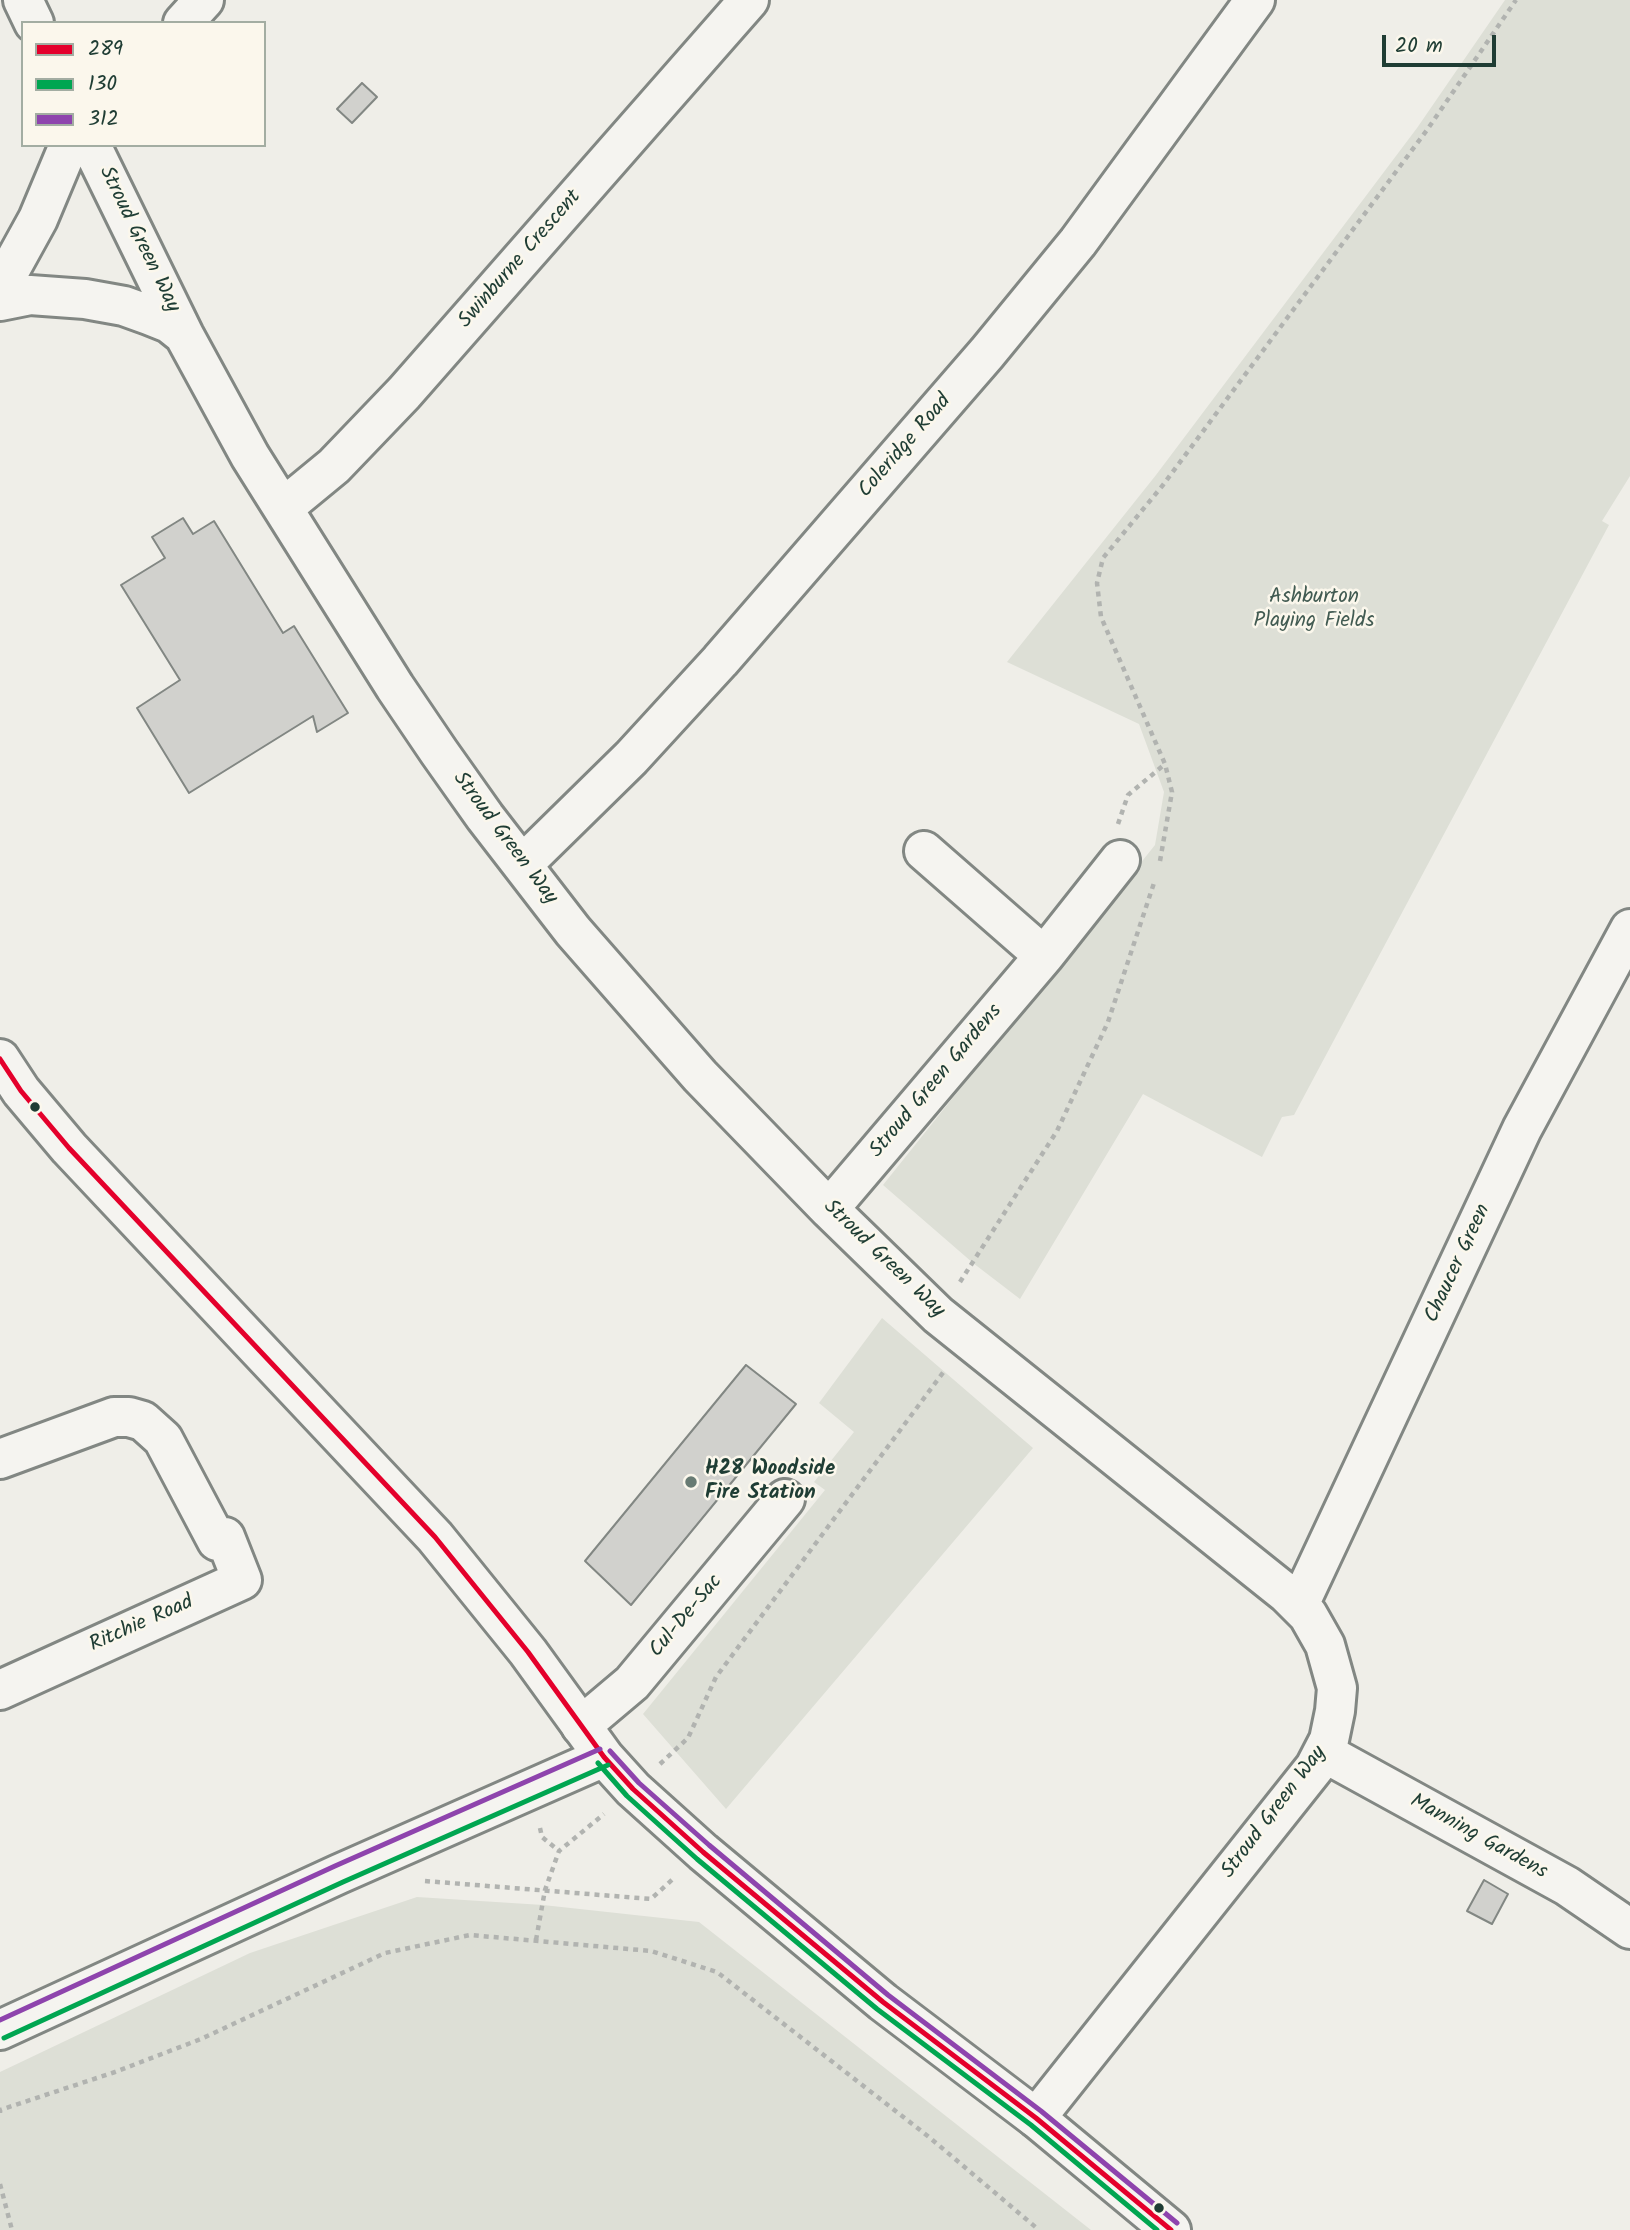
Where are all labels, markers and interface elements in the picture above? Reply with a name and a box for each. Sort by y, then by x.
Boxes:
legend [21,21,266,147]
scale bar [1385,21,1499,65]
text: 20 m [1395,30,1443,63]
text: 289 [88,33,123,66]
text: 130 [88,68,117,101]
text: 312 [88,103,119,136]
street label: Stroud Green Way [92,163,184,317]
street label: Swinburne Crescent [454,186,588,334]
street label: Coleridge Road [854,390,958,504]
park label: Ashburton Playing Fields [1254,585,1374,635]
street label: Stroud Green Way [446,768,562,910]
street label: Stroud Green Gardens [865,1000,1009,1164]
unlabelled marker [28,1100,42,1114]
street label: Stroud Green Way [817,1196,949,1324]
street label: Chaucer Green [1421,1201,1497,1327]
place label: H28 Woodside Fire Station [705,1457,835,1507]
marker: H28 Woodside Fire Station [683,1474,699,1490]
street label: Cul-De-Sac [645,1570,729,1664]
street label: Ritchie Road [86,1591,198,1659]
street label: Stroud Green Way [1217,1742,1333,1884]
street label: Manning Gardens [1405,1790,1551,1886]
unlabelled marker [1152,2201,1166,2215]

